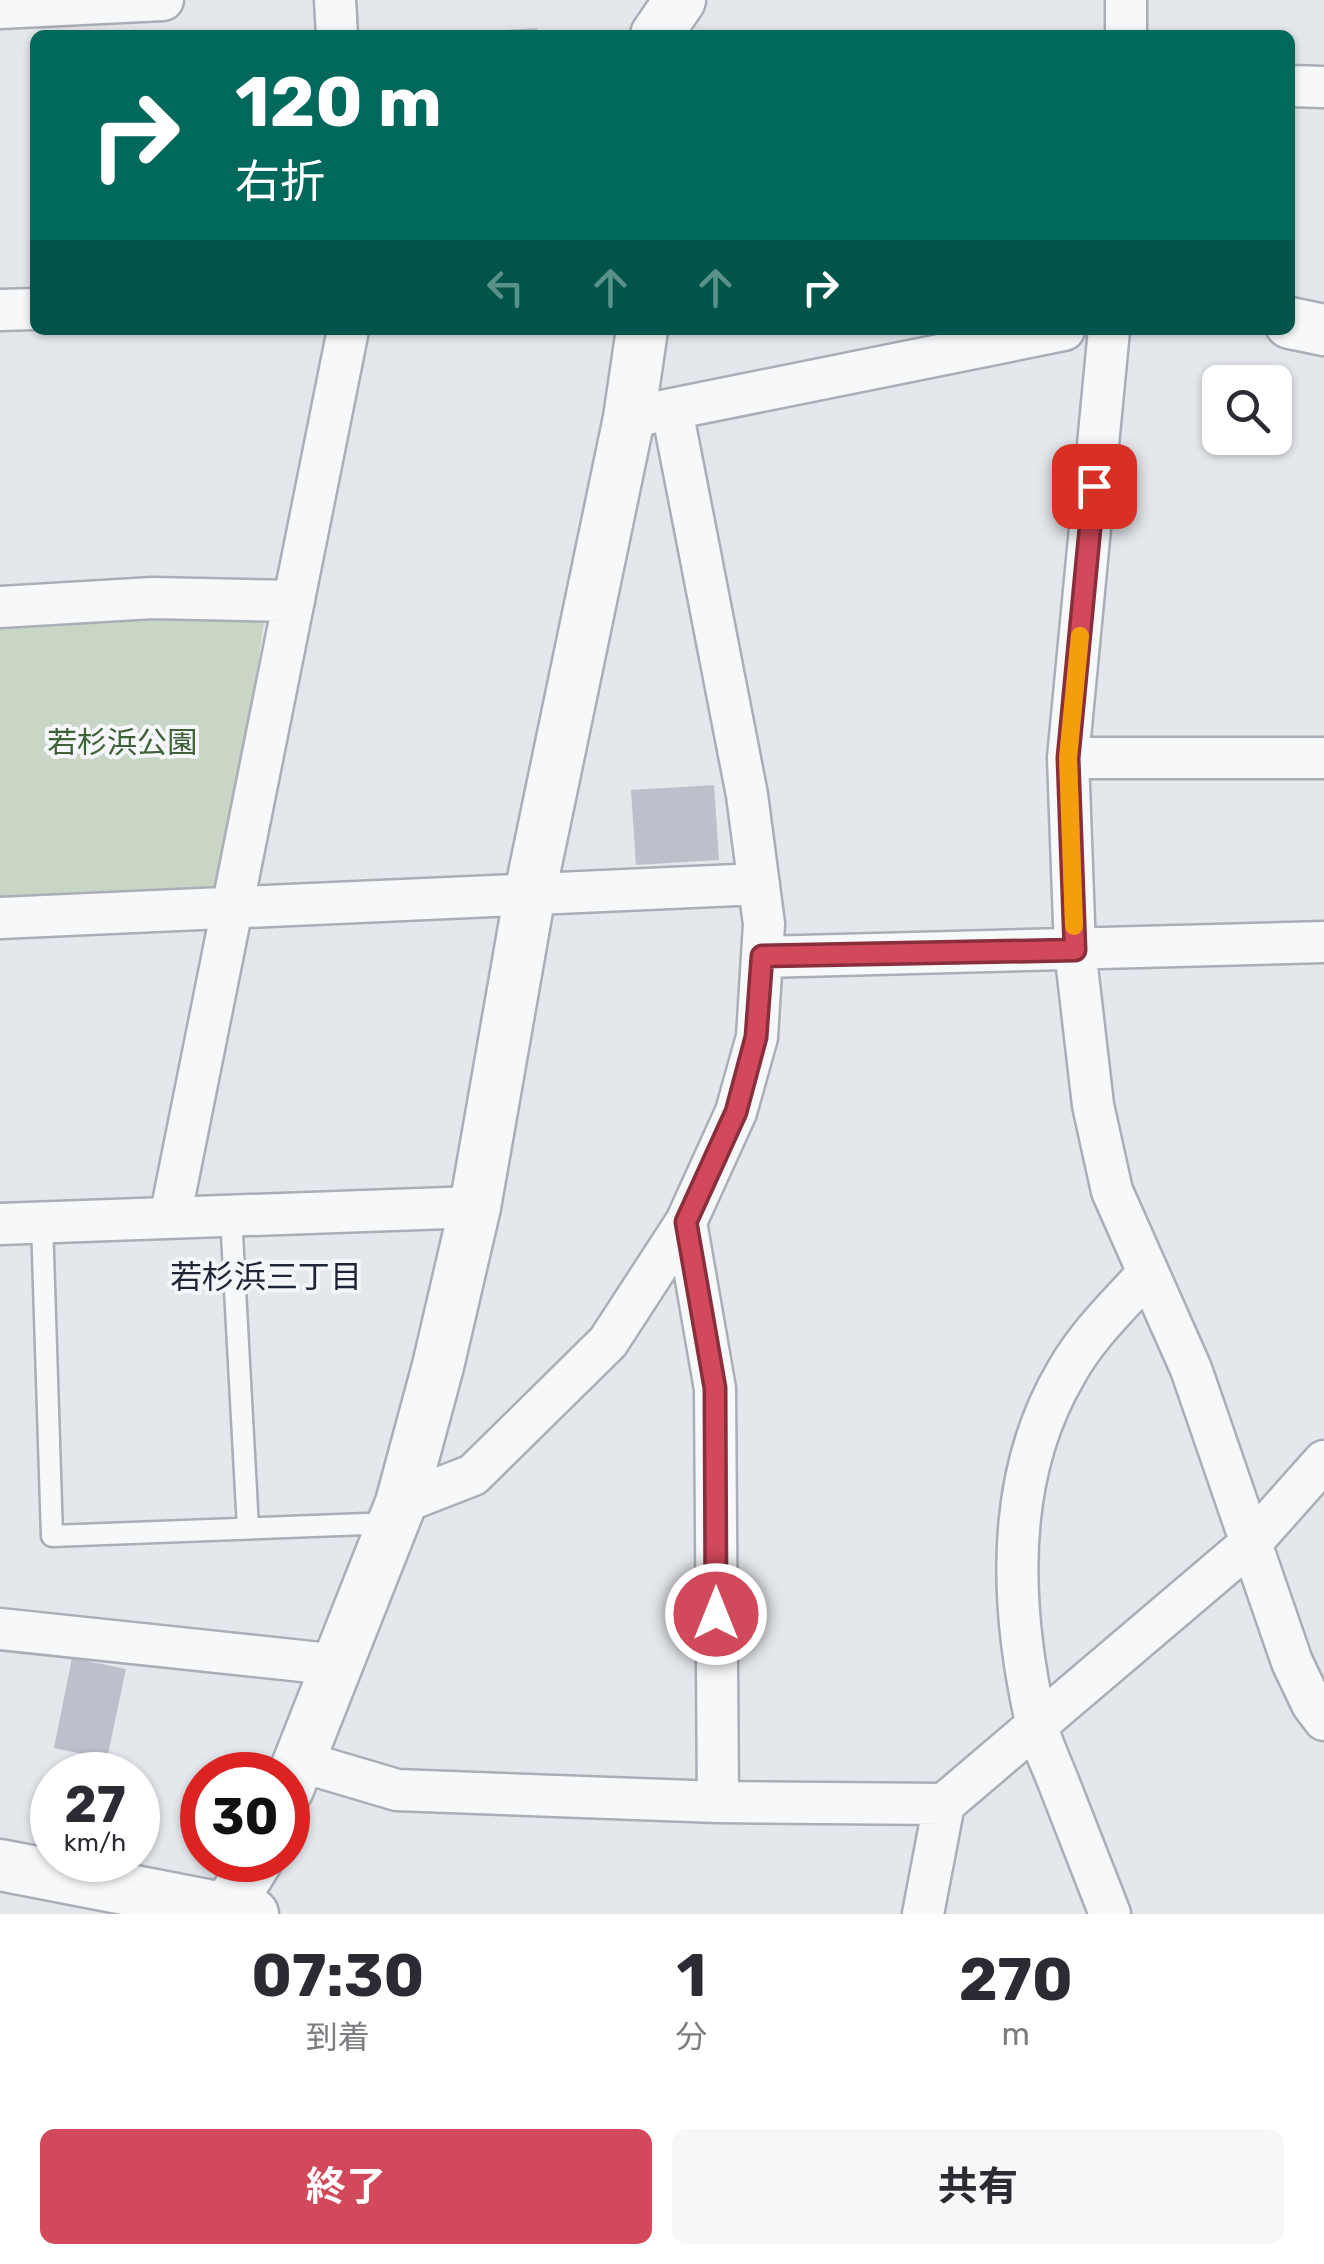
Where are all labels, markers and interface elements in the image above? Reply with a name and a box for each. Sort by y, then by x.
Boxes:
text: 120 m [235,61,442,144]
icon: right [70,70,200,200]
text: 右折 [235,155,325,208]
icon: left [478,260,533,315]
icon: ahead [583,260,638,315]
icon: ahead [688,260,743,315]
icon: right [793,260,848,315]
map controls [1202,365,1292,455]
button: search [1202,365,1292,455]
pin [1052,444,1137,529]
icon: arrive [1067,459,1122,514]
park label: 若杉浜公園 [47,725,197,761]
district label: 若杉浜三丁目 [170,1258,362,1296]
position arrow [664,1562,768,1666]
speed limit sign: 30 [180,1752,310,1882]
text: 27 [64,1775,126,1835]
text: km/h [64,1828,126,1857]
text: 07:30 [251,1940,424,2011]
text: 1 [677,1940,706,2011]
text: 270 [959,1944,1073,2015]
text: m [1001,2015,1030,2053]
text: 到着 [306,2018,370,2056]
text: 分 [675,2018,707,2056]
button: 終了 [40,2129,652,2244]
button: 共有 [672,2129,1284,2244]

